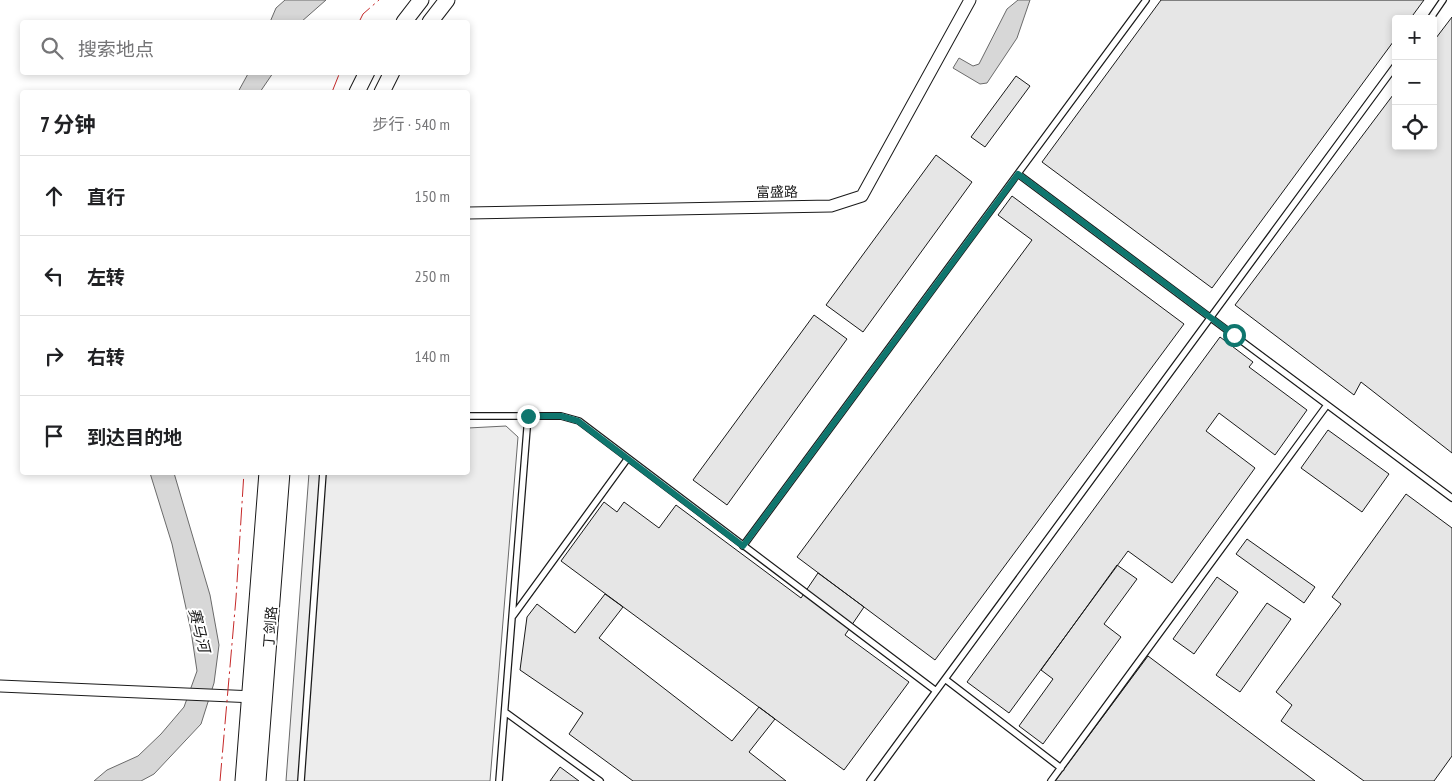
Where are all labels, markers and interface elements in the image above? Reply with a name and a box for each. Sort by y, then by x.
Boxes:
map controls [1392,15,1437,150]
button: + [1392,15,1437,60]
search box [20,20,470,75]
icon: search [38,34,66,62]
text: 搜索地点 [78,37,154,61]
button: − [1392,60,1437,105]
button: locate [1392,105,1437,150]
text: 7 分钟 [40,111,95,138]
text: 步行 · 540 m [372,114,450,134]
icon: ahead [40,182,68,210]
street label: 富盛路 [756,183,798,201]
text: 直行 [87,185,125,209]
text: 150 m [415,186,450,206]
icon: left [40,262,68,290]
text: 左转 [87,265,125,289]
text: 250 m [415,266,450,286]
route start [1223,324,1246,347]
icon: right [40,342,68,370]
text: 右转 [87,345,125,369]
text: 140 m [415,346,450,366]
route end [517,405,540,428]
icon: arrive [40,422,68,450]
text: 到达目的地 [87,425,182,449]
street label: 丁剑路 [259,605,281,649]
water label: 赛马河 [185,606,215,657]

